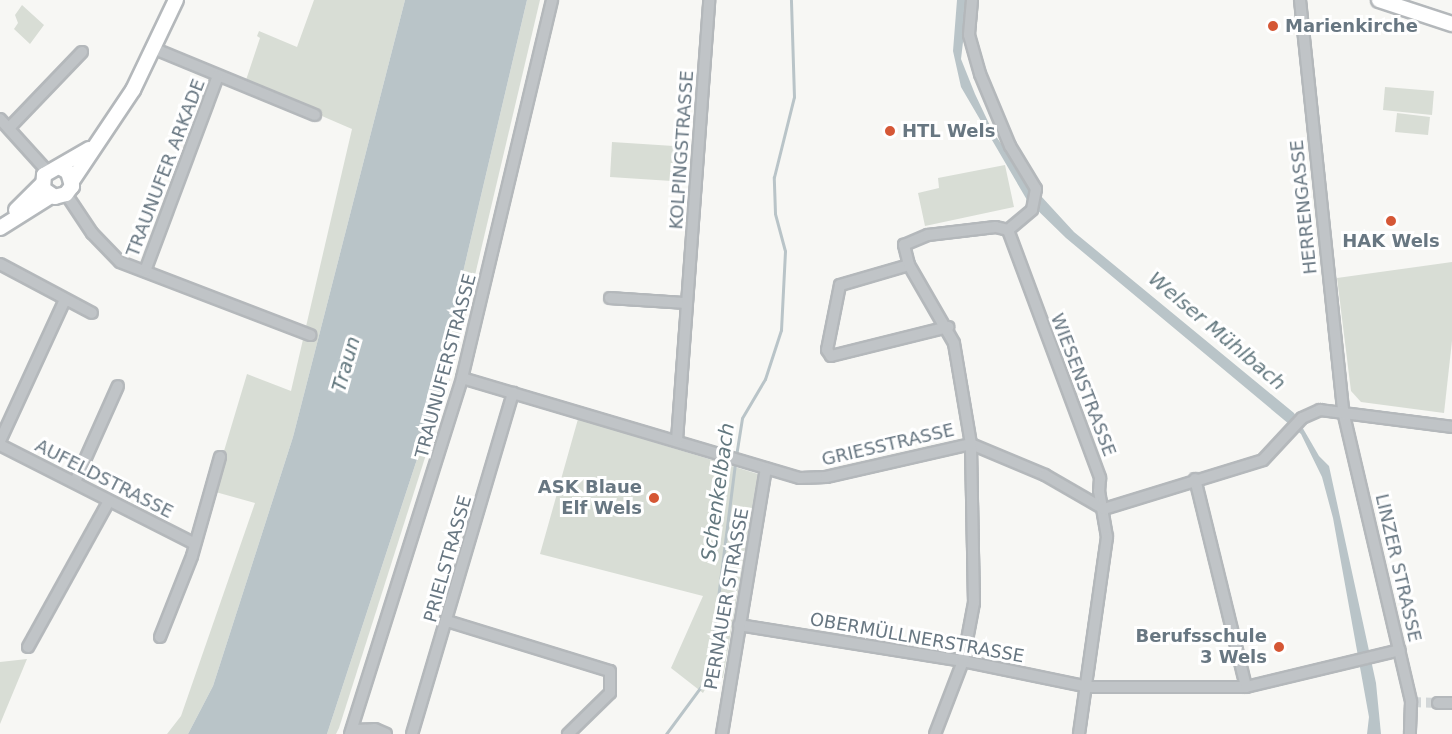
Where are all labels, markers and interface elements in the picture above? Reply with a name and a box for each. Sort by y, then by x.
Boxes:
place label: Marienkirche [1285,15,1418,37]
marker: Marienkirche [1266,19,1280,33]
street label: KOLPINGSTRASSE [666,70,698,230]
street label: TRAUNUFER ARKADE [122,76,210,260]
place label: HTL Wels [902,120,995,142]
marker: HTL Wels [883,124,897,138]
street label: HERRENGASSE [1286,139,1322,275]
marker: HAK Wels [1384,214,1398,228]
place label: HAK Wels [1342,230,1440,252]
water label: Welser Mühlbach [1144,267,1290,395]
street label: TRAUNUFERSTRASSE [411,272,481,460]
street label: WIESENSTRASSE [1046,310,1120,460]
water label: Traun [327,334,365,394]
street label: GRIESSTRASSE [820,419,956,471]
water label: Schenkelbach [696,421,740,563]
street label: AUFELDSTRASSE [31,435,177,523]
place label: ASK Blaue Elf Wels [538,477,642,520]
marker: ASK Blaue Elf Wels [647,491,661,505]
street label: LINZER STRASSE [1370,492,1426,644]
street label: PRIELSTRASSE [420,493,476,625]
street label: PERNAUER STRASSE [700,507,754,691]
street label: OBERMÜLLNERSTRASSE [808,609,1026,667]
place label: Berufsschule 3 Wels [1135,626,1267,668]
marker: Berufsschule 3 Wels [1272,640,1286,654]

